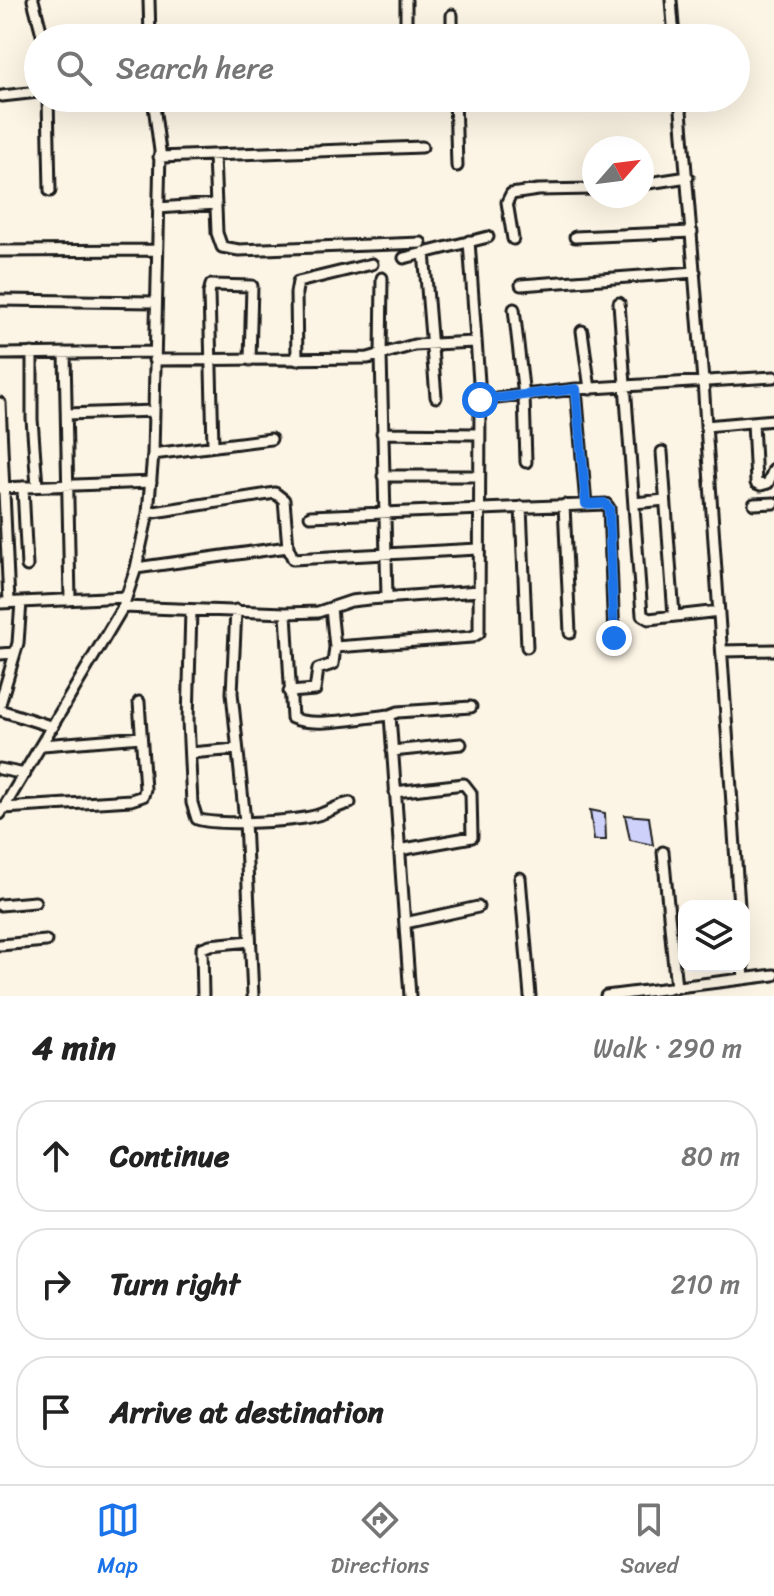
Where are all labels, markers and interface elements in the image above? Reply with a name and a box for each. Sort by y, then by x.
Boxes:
search box [24,24,750,112]
text: Search here [116,41,274,95]
icon: search [52,46,96,90]
north arrow [582,136,654,208]
route start [462,382,498,418]
route end [596,620,632,656]
map controls [678,900,750,972]
button: layers [678,900,750,972]
text: 4 min [32,1018,116,1078]
text: Walk · 290 m [593,1025,742,1071]
text: Continue [110,1129,229,1183]
text: 80 m [681,1133,740,1179]
icon: ahead [34,1134,78,1178]
text: Turn right [110,1257,240,1311]
text: 210 m [671,1261,740,1307]
icon: right [34,1262,78,1306]
text: Arrive at destination [110,1385,384,1439]
icon: arrive [34,1390,78,1434]
tab: Map [96,1498,140,1585]
tab: Directions [331,1498,429,1585]
tab: Saved [620,1498,678,1585]

